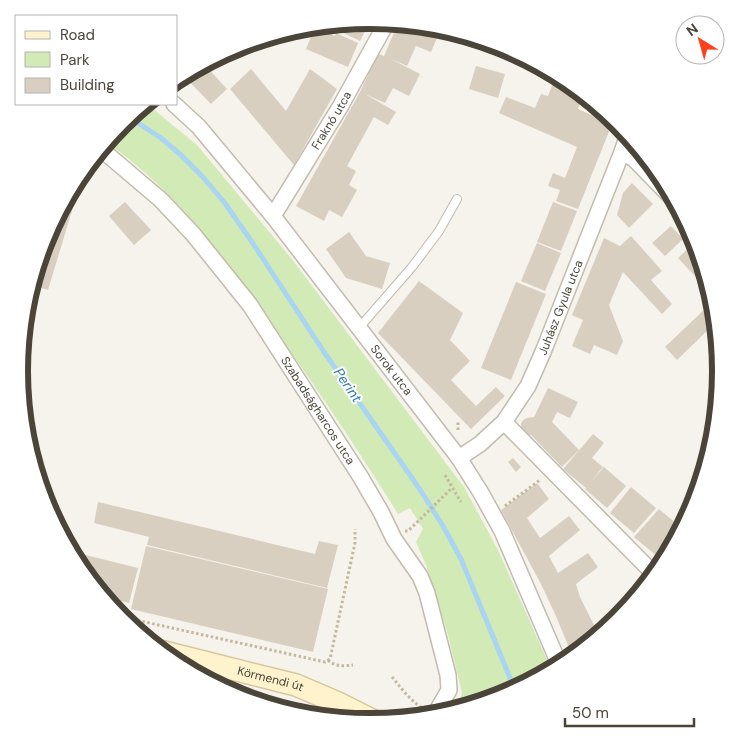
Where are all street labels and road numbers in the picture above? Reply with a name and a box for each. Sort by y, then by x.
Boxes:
street label: Fraknó utca [308,88,355,153]
street label: Juhász Gyula utca [535,258,587,357]
street label: Sorok utca [367,342,416,399]
street label: Szabadságharcos utca [277,353,359,468]
street label: Körmendi út [236,663,307,696]

